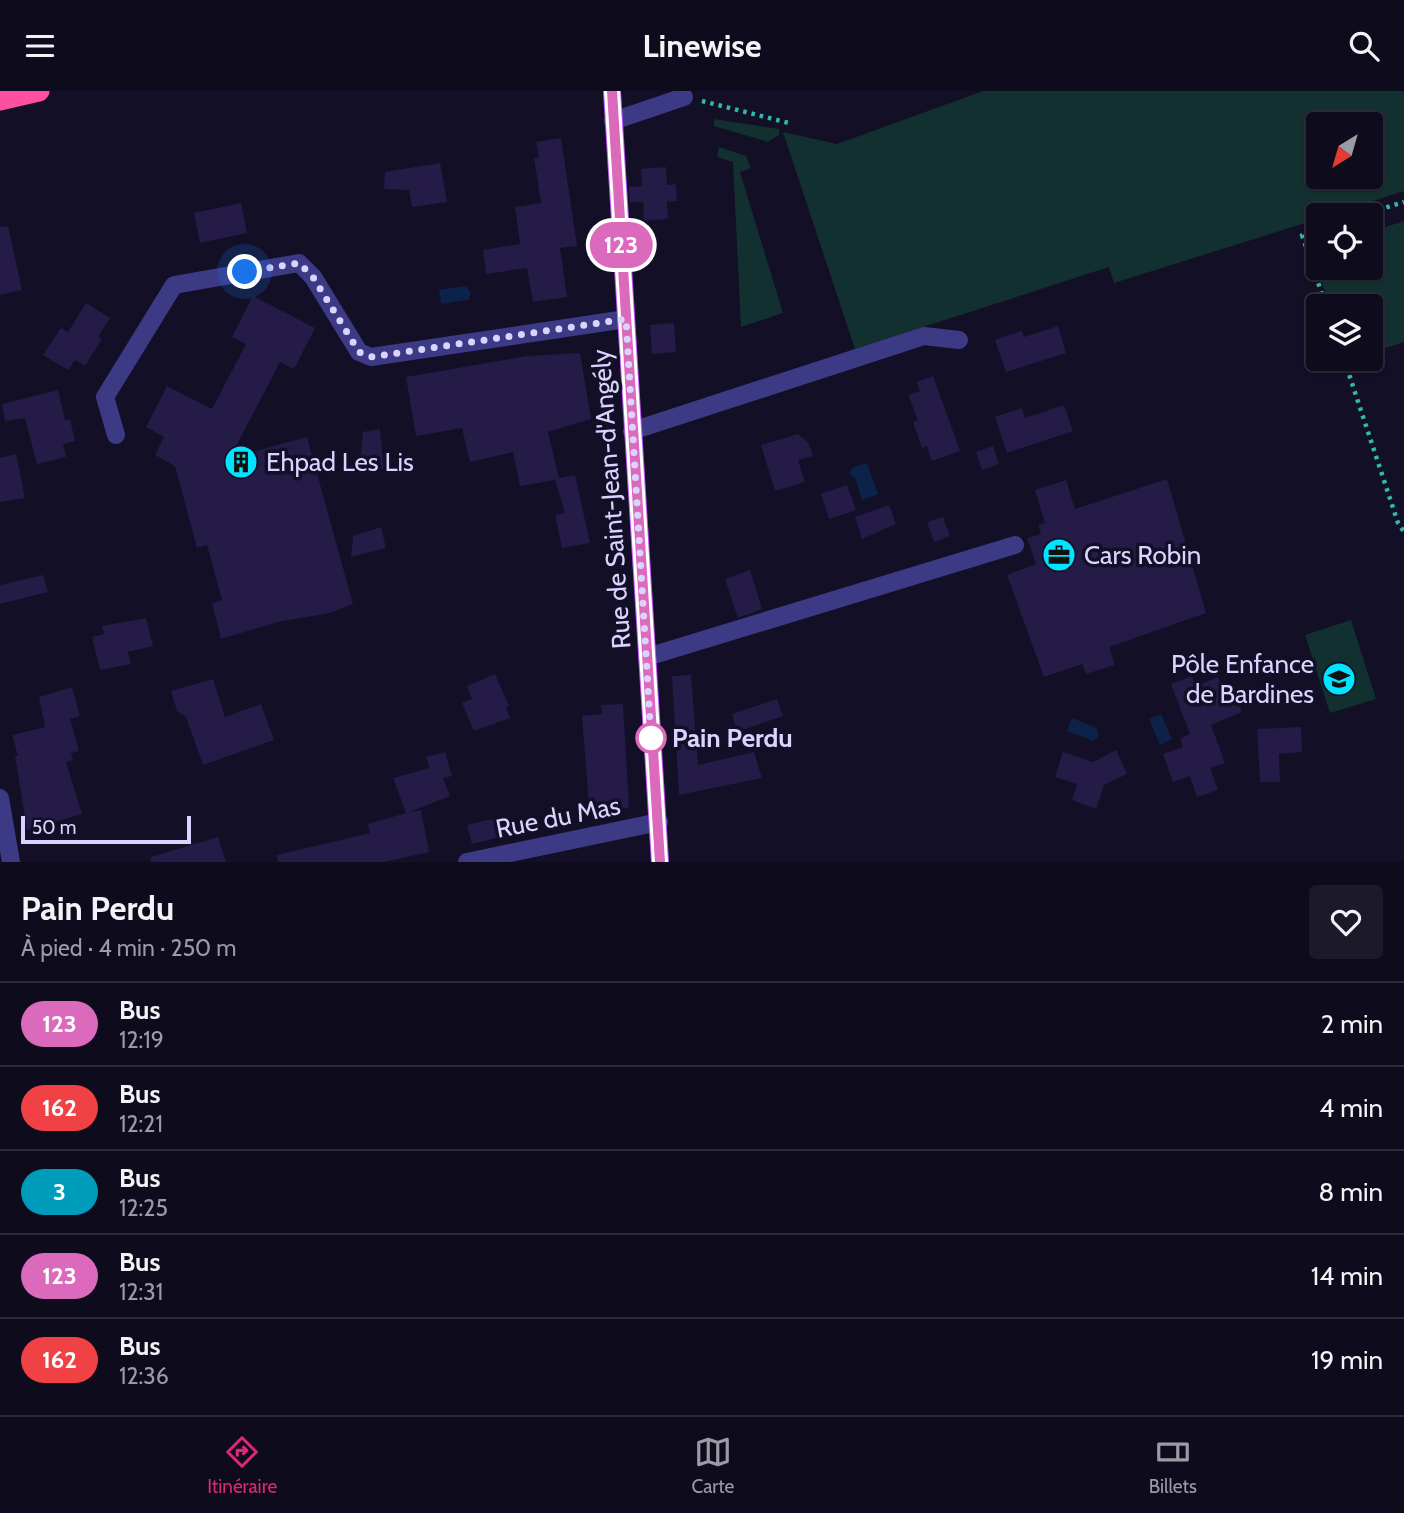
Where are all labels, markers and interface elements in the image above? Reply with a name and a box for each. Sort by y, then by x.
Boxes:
text: Linewise [643,26,761,65]
icon: menu [21,27,59,65]
icon: search [1345,27,1383,65]
north arrow [1306,112,1382,189]
map controls [1306,112,1383,371]
button: locate [1306,203,1383,280]
line badge: 123 [581,222,661,268]
text: 123 [604,230,638,259]
your location [227,254,262,289]
button: layers [1306,294,1383,371]
street label: Rue de Saint-Jean-d'Angély [585,348,637,650]
building icon: Ehpad Les Lis [222,443,260,481]
place label: Ehpad Les Lis [266,446,414,478]
office icon: Cars Robin [1040,536,1078,574]
place label: Cars Robin [1084,539,1201,571]
place label: Pôle Enfance de Bardines [1171,648,1314,710]
school or university icon: Pôle Enfance de Bardines [1320,660,1358,698]
place label: Pain Perdu [672,722,793,754]
marker: Pain Perdu [636,723,666,753]
street label: Rue du Mas [493,789,623,845]
scale bar [21,813,191,845]
text: 50 m [32,816,76,839]
button: heart [1309,885,1383,959]
text: Pain Perdu [21,888,174,928]
text: À pied · 4 min · 250 m [21,934,237,962]
text: Bus [119,994,160,1026]
text: 2 min [1321,1008,1383,1040]
text: 123 [42,1009,77,1038]
text: 12:19 [119,1026,164,1054]
text: Bus [119,1078,160,1110]
text: 4 min [1319,1092,1383,1124]
text: 162 [42,1093,77,1122]
text: 12:21 [119,1110,163,1138]
text: Bus [119,1162,160,1194]
text: 8 min [1319,1176,1383,1208]
text: 3 [53,1177,66,1206]
text: 12:25 [119,1194,168,1222]
text: Bus [119,1246,160,1278]
text: 14 min [1311,1260,1383,1292]
text: 123 [42,1261,77,1290]
text: 12:31 [119,1278,163,1306]
text: Bus [119,1330,160,1362]
text: 19 min [1311,1344,1383,1376]
text: 162 [42,1345,77,1374]
text: 12:36 [119,1362,169,1390]
tab: Itinéraire [207,1433,277,1498]
tab: Carte [691,1433,734,1498]
tab: Billets [1149,1433,1197,1498]

